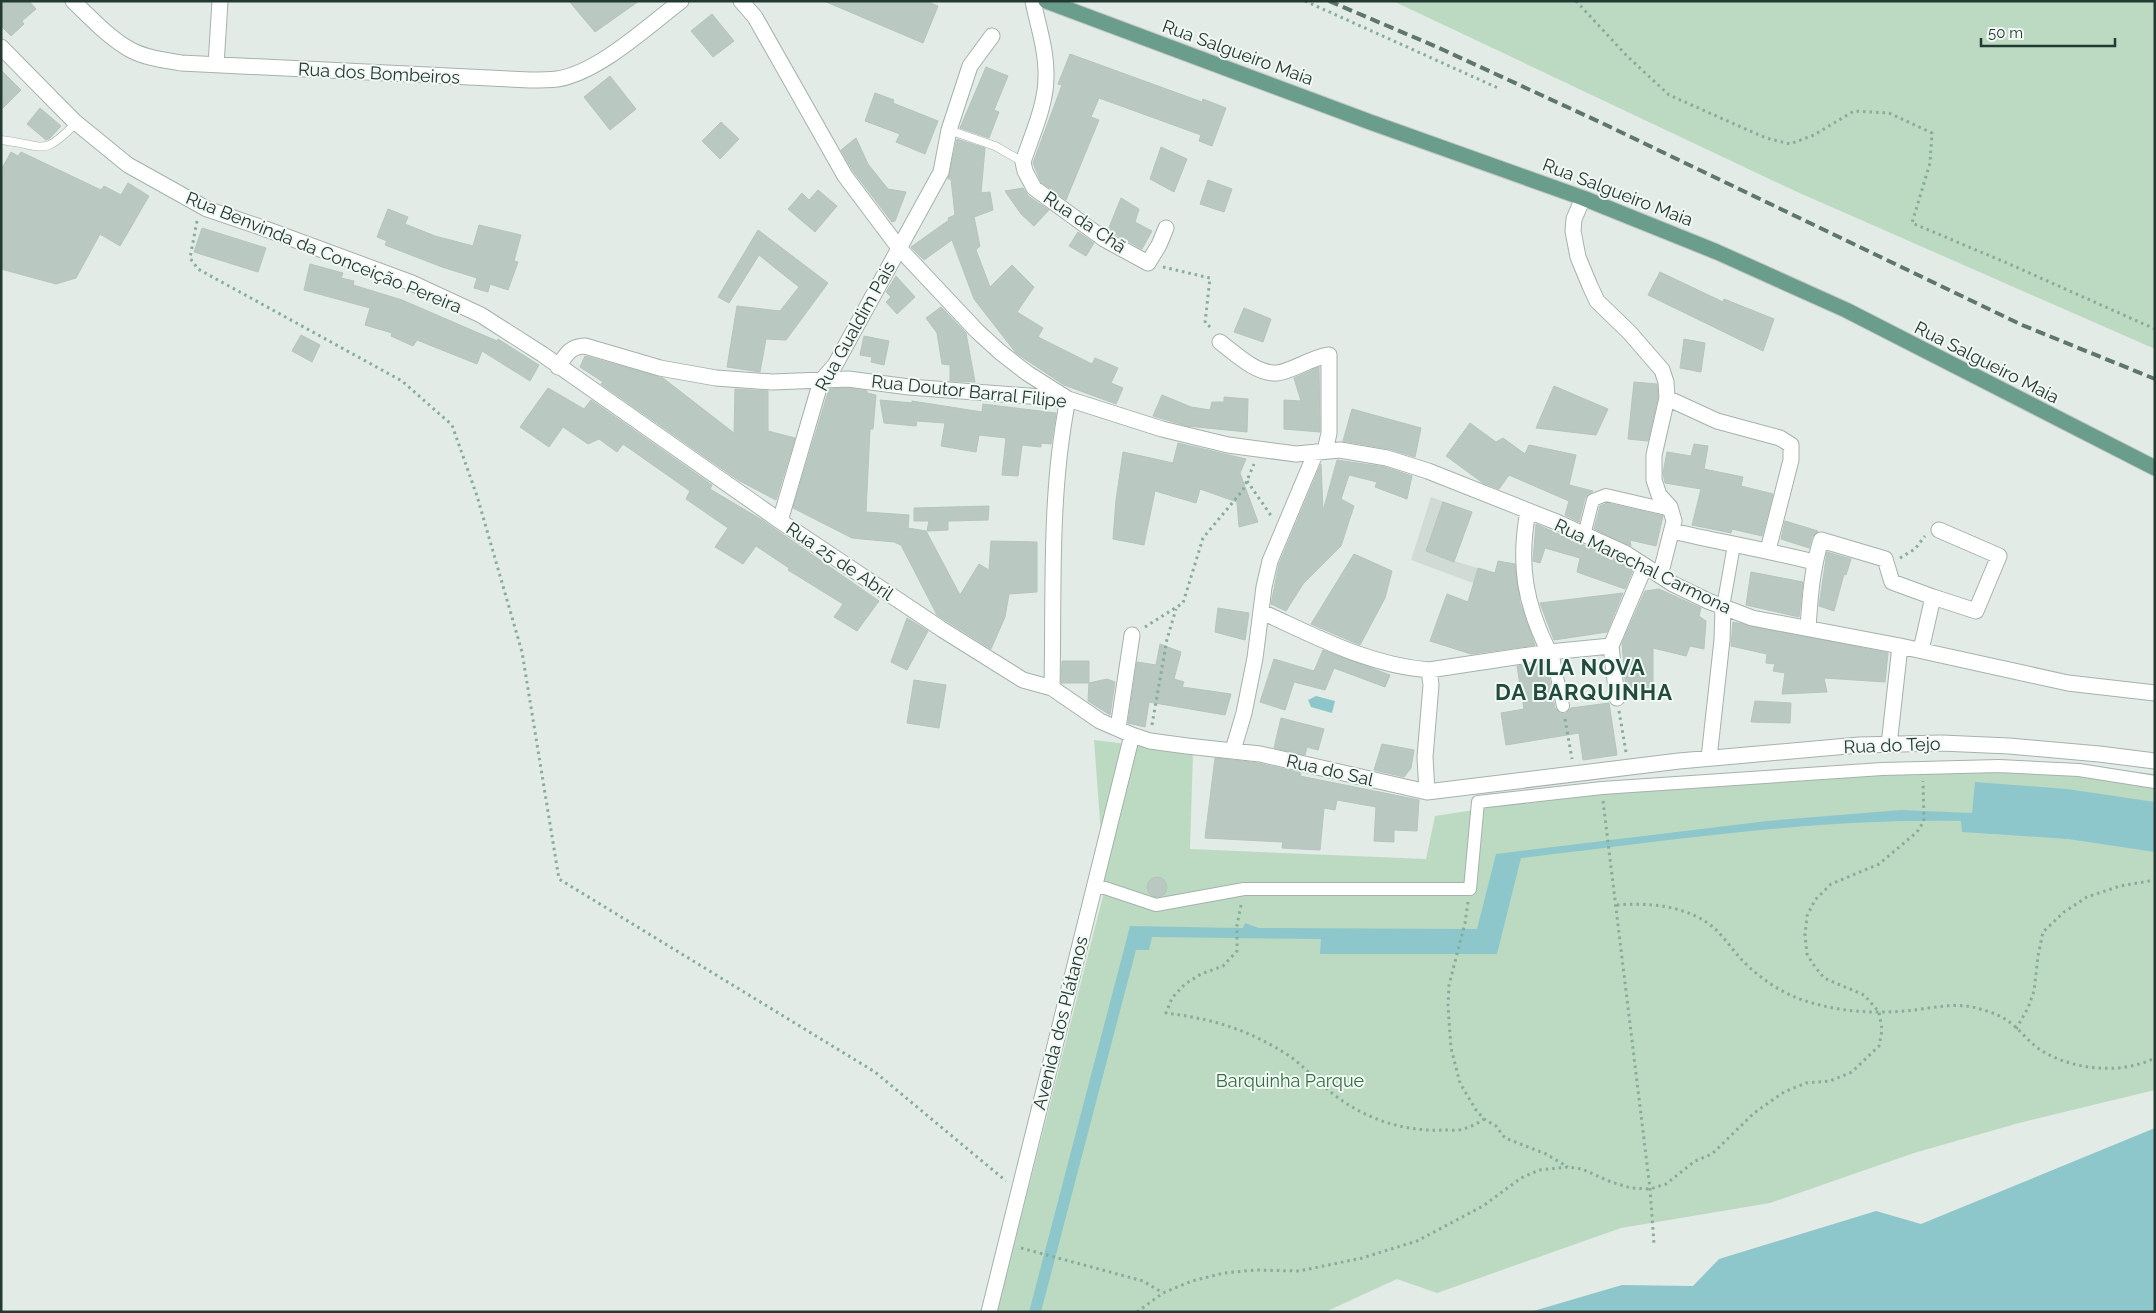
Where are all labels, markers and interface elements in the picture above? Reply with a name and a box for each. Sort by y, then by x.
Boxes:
street label: Rua Salgueiro Maia [1160,15,1316,89]
scale bar [1981,15,2115,47]
text: 50 m [1988,24,2023,42]
street label: Rua dos Bombeiros [297,58,461,88]
street label: Rua Salgueiro Maia [1540,154,1696,230]
street label: Rua Benvinda da Conceição Pereira [183,187,465,317]
street label: Rua da Chã [1040,187,1130,257]
street label: Rua Gualdim Pais [811,257,899,394]
street label: Rua Salgueiro Maia [1911,317,2063,407]
street label: Rua Doutor Barral Filipe [870,370,1068,412]
street label: Rua Marechal Carmona [1551,514,1735,618]
street label: Rua 25 de Abril [782,517,898,605]
district label: VILA NOVA DA BARQUINHA [1495,654,1673,705]
street label: Rua do Tejo [1843,733,1941,757]
street label: Rua do Sal [1284,750,1376,790]
street label: Avenida dos Plátanos [1028,934,1092,1112]
park label: Barquinha Parque [1216,1070,1365,1091]

